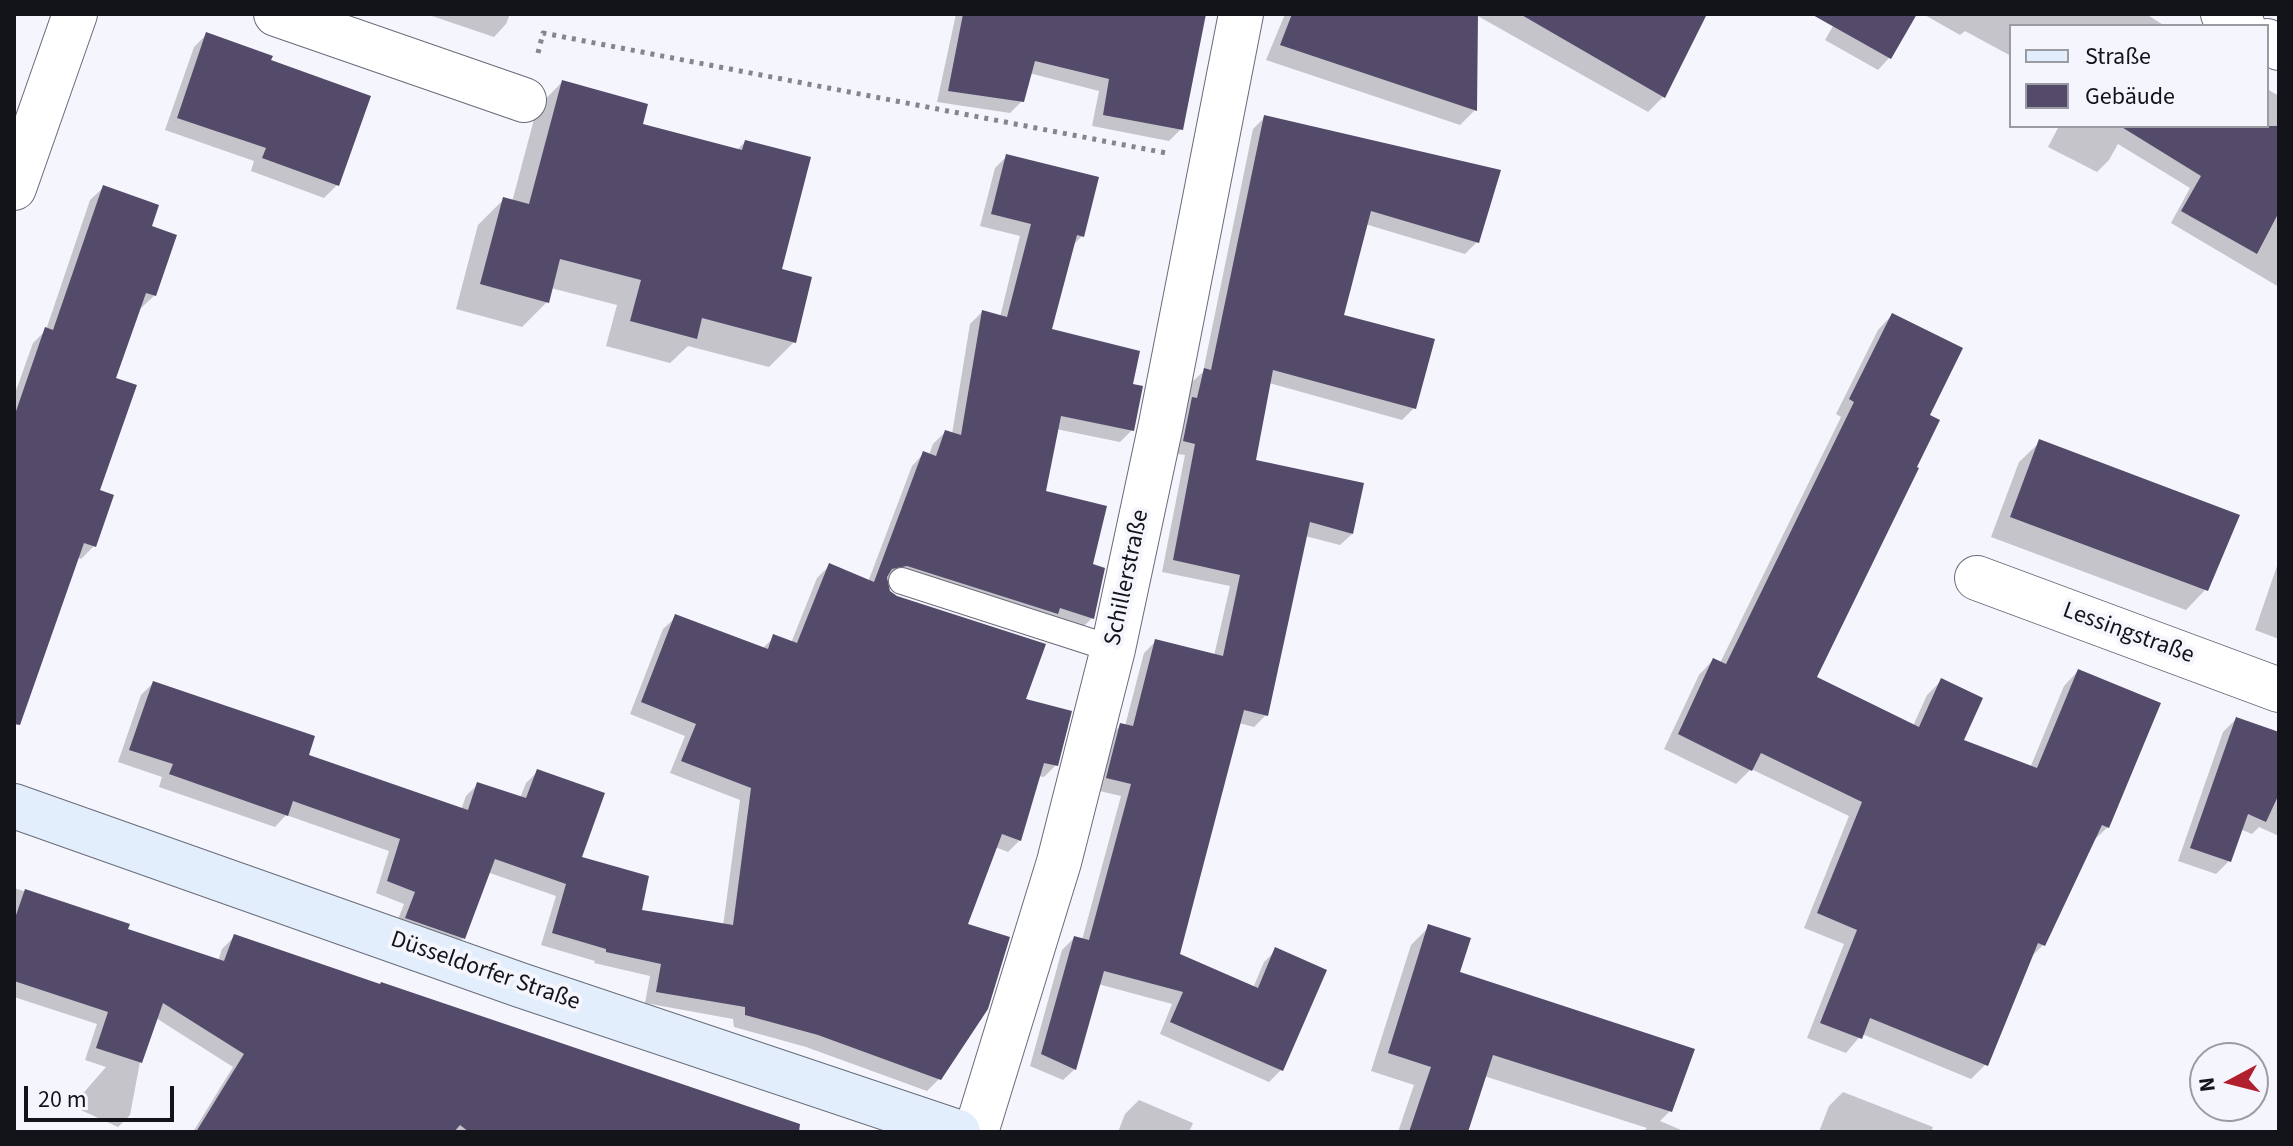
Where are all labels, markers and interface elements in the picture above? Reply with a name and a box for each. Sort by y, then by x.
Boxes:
legend [2009,24,2269,128]
text: Straße [2085,39,2151,74]
text: Gebäude [2085,79,2175,114]
street label: Schillerstraße [1100,507,1156,649]
street label: Lessingstraße [2058,597,2198,671]
street label: Düsseldorfer Straße [387,926,583,1018]
north arrow [2189,1042,2269,1122]
scale bar [28,1070,178,1120]
text: N [2190,1075,2224,1094]
text: 20 m [38,1082,87,1117]

